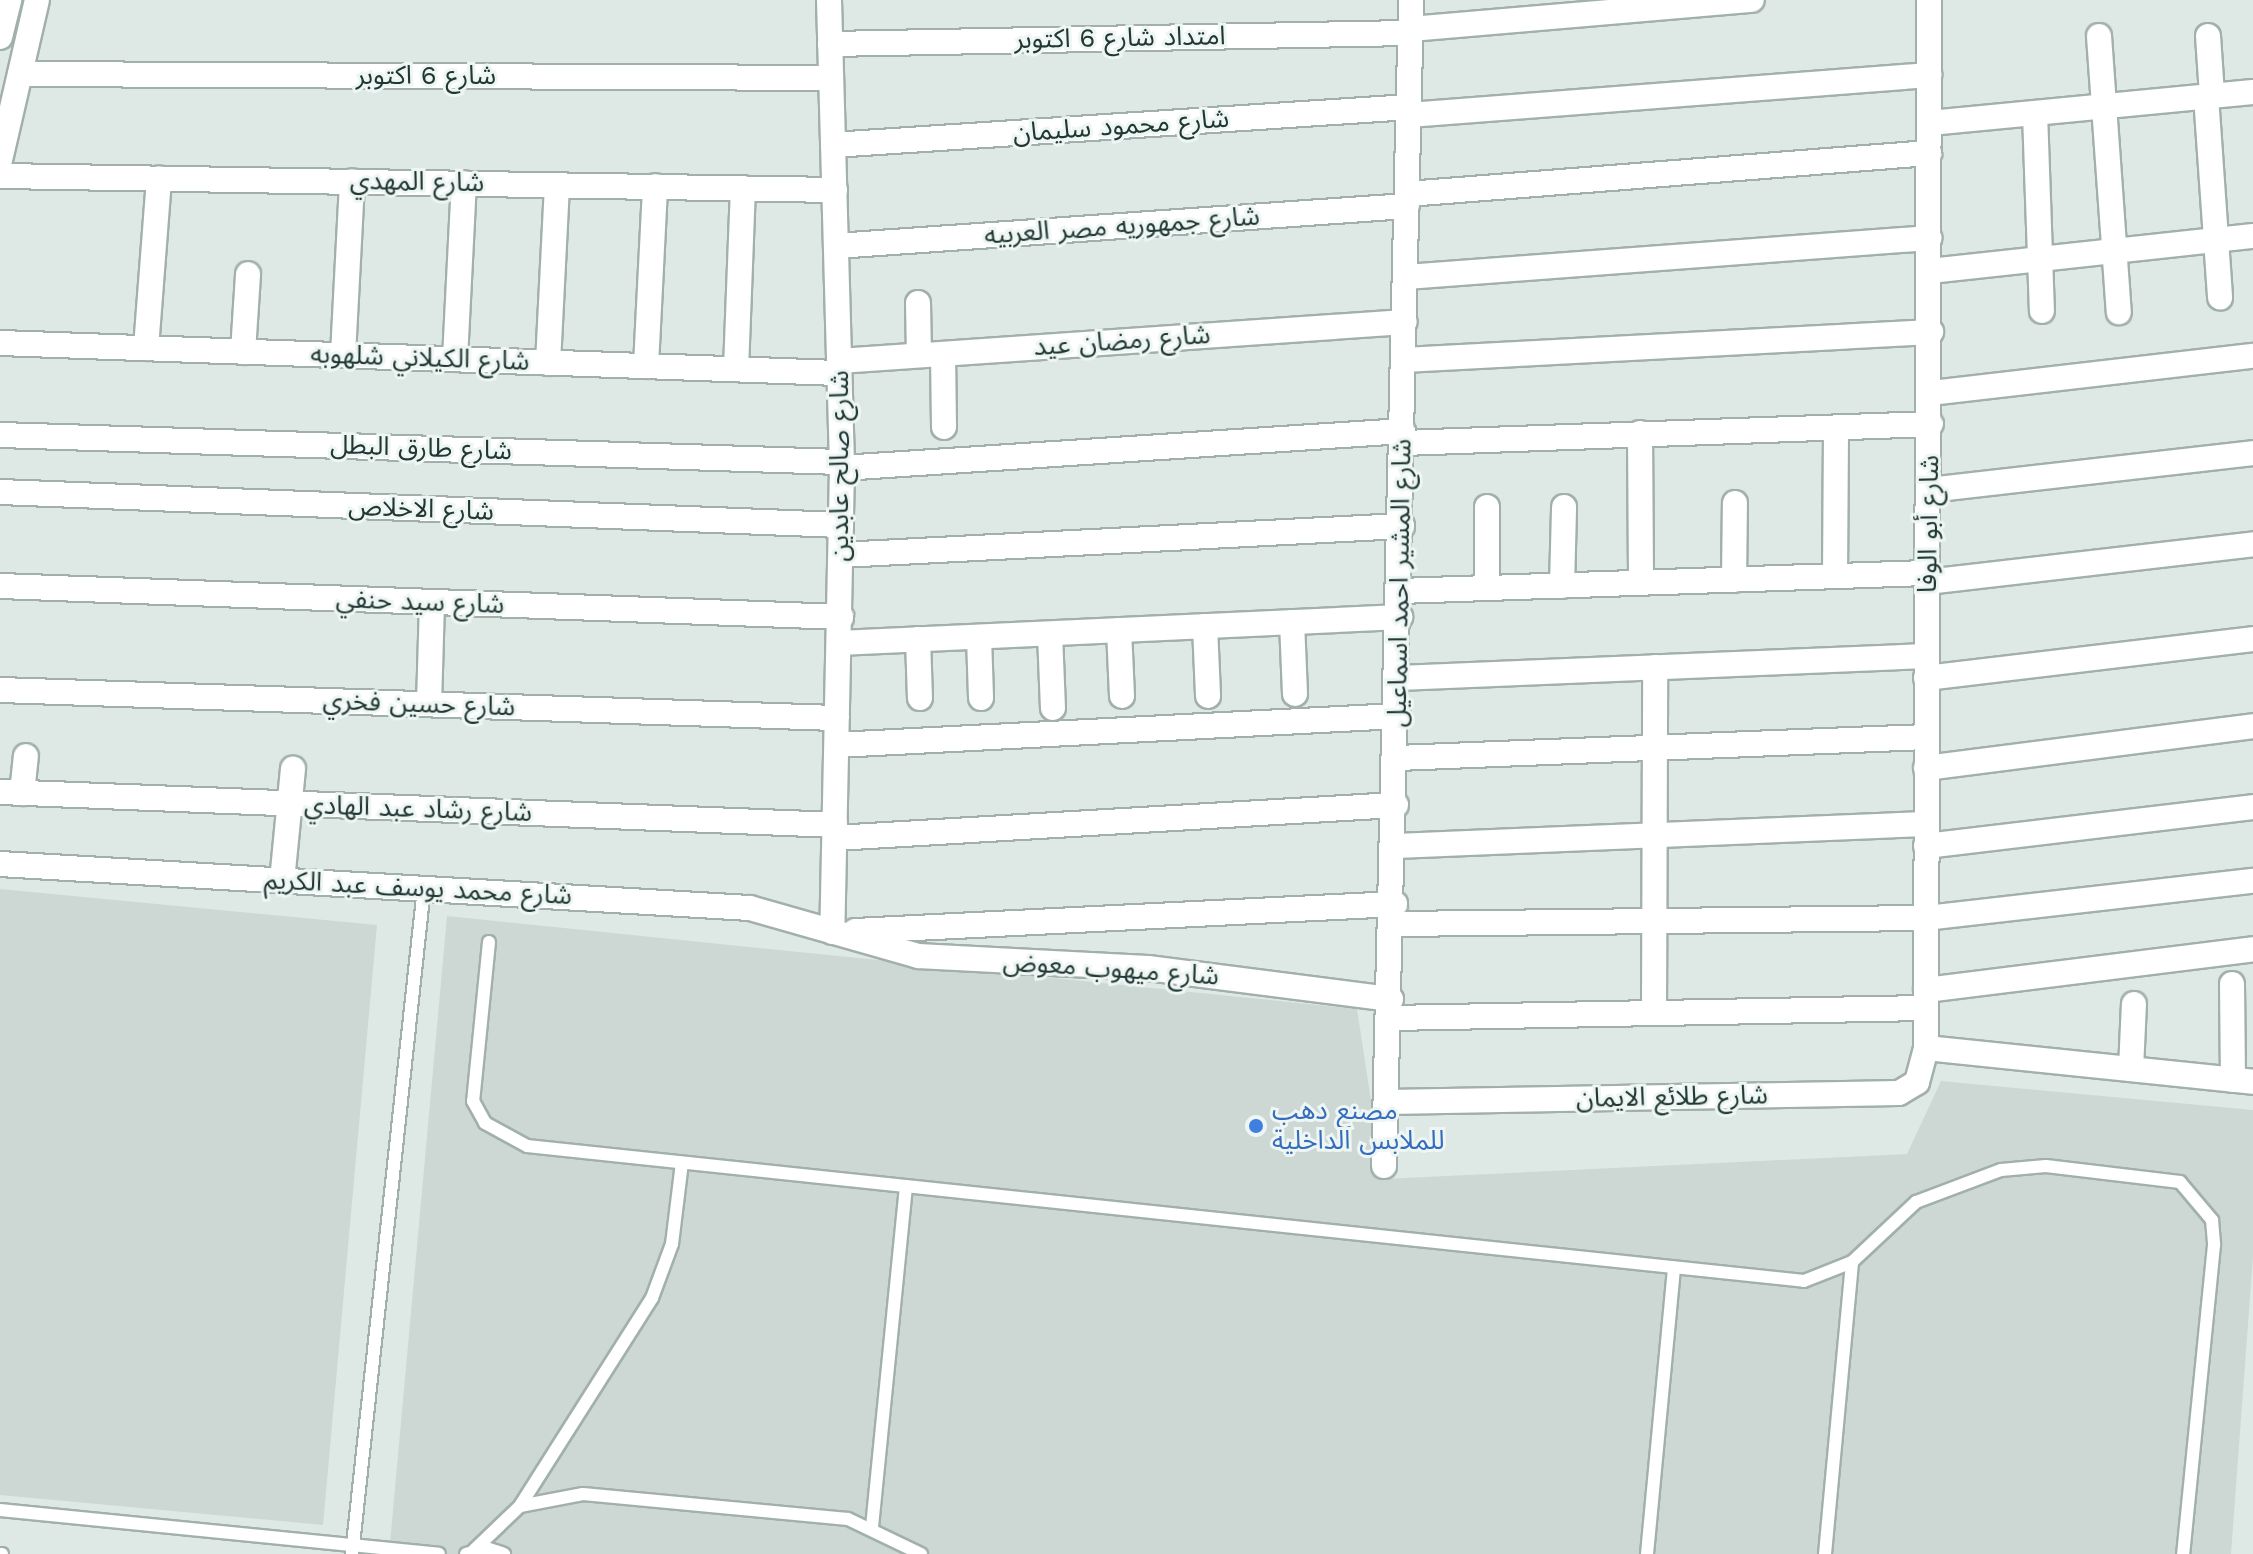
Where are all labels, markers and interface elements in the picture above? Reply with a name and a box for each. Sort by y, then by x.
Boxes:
street label: امتداد شارع 6 اكتوبر [1014,21,1226,55]
street label: شارع 6 اكتوبر [356,60,496,92]
street label: شارع محمود سليمان [1012,103,1230,149]
street label: شارع المهدي [350,165,484,199]
street label: شارع جمهوريه مصر العربيه [983,201,1261,251]
street label: شارع رمضان عيد [1033,319,1211,363]
street label: شارع الكيلاني شلهوبه [310,339,530,377]
street label: شارع صالح عابدين [824,370,856,562]
street label: شارع طارق البطل [330,429,512,467]
street label: شارع المشير احمد اسماعيل [1382,438,1418,728]
street label: شارع أبو الوفا [1912,455,1946,593]
street label: شارع الاخلاص [348,491,494,527]
street label: شارع سيد حنفي [335,583,505,621]
street label: شارع حسين فخري [322,685,516,723]
street label: شارع رشاد عبد الهادي [303,789,533,829]
street label: شارع محمد يوسف عبد الكريم [263,864,573,912]
street label: شارع ميهوب معوض [1002,946,1220,992]
street label: شارع طلائع الايمان [1576,1080,1768,1114]
place label: مصنع دهب للملابس الداخلية [1272,1095,1444,1156]
marker: مصنع دهب للملابس الداخلية [1247,1117,1265,1135]

